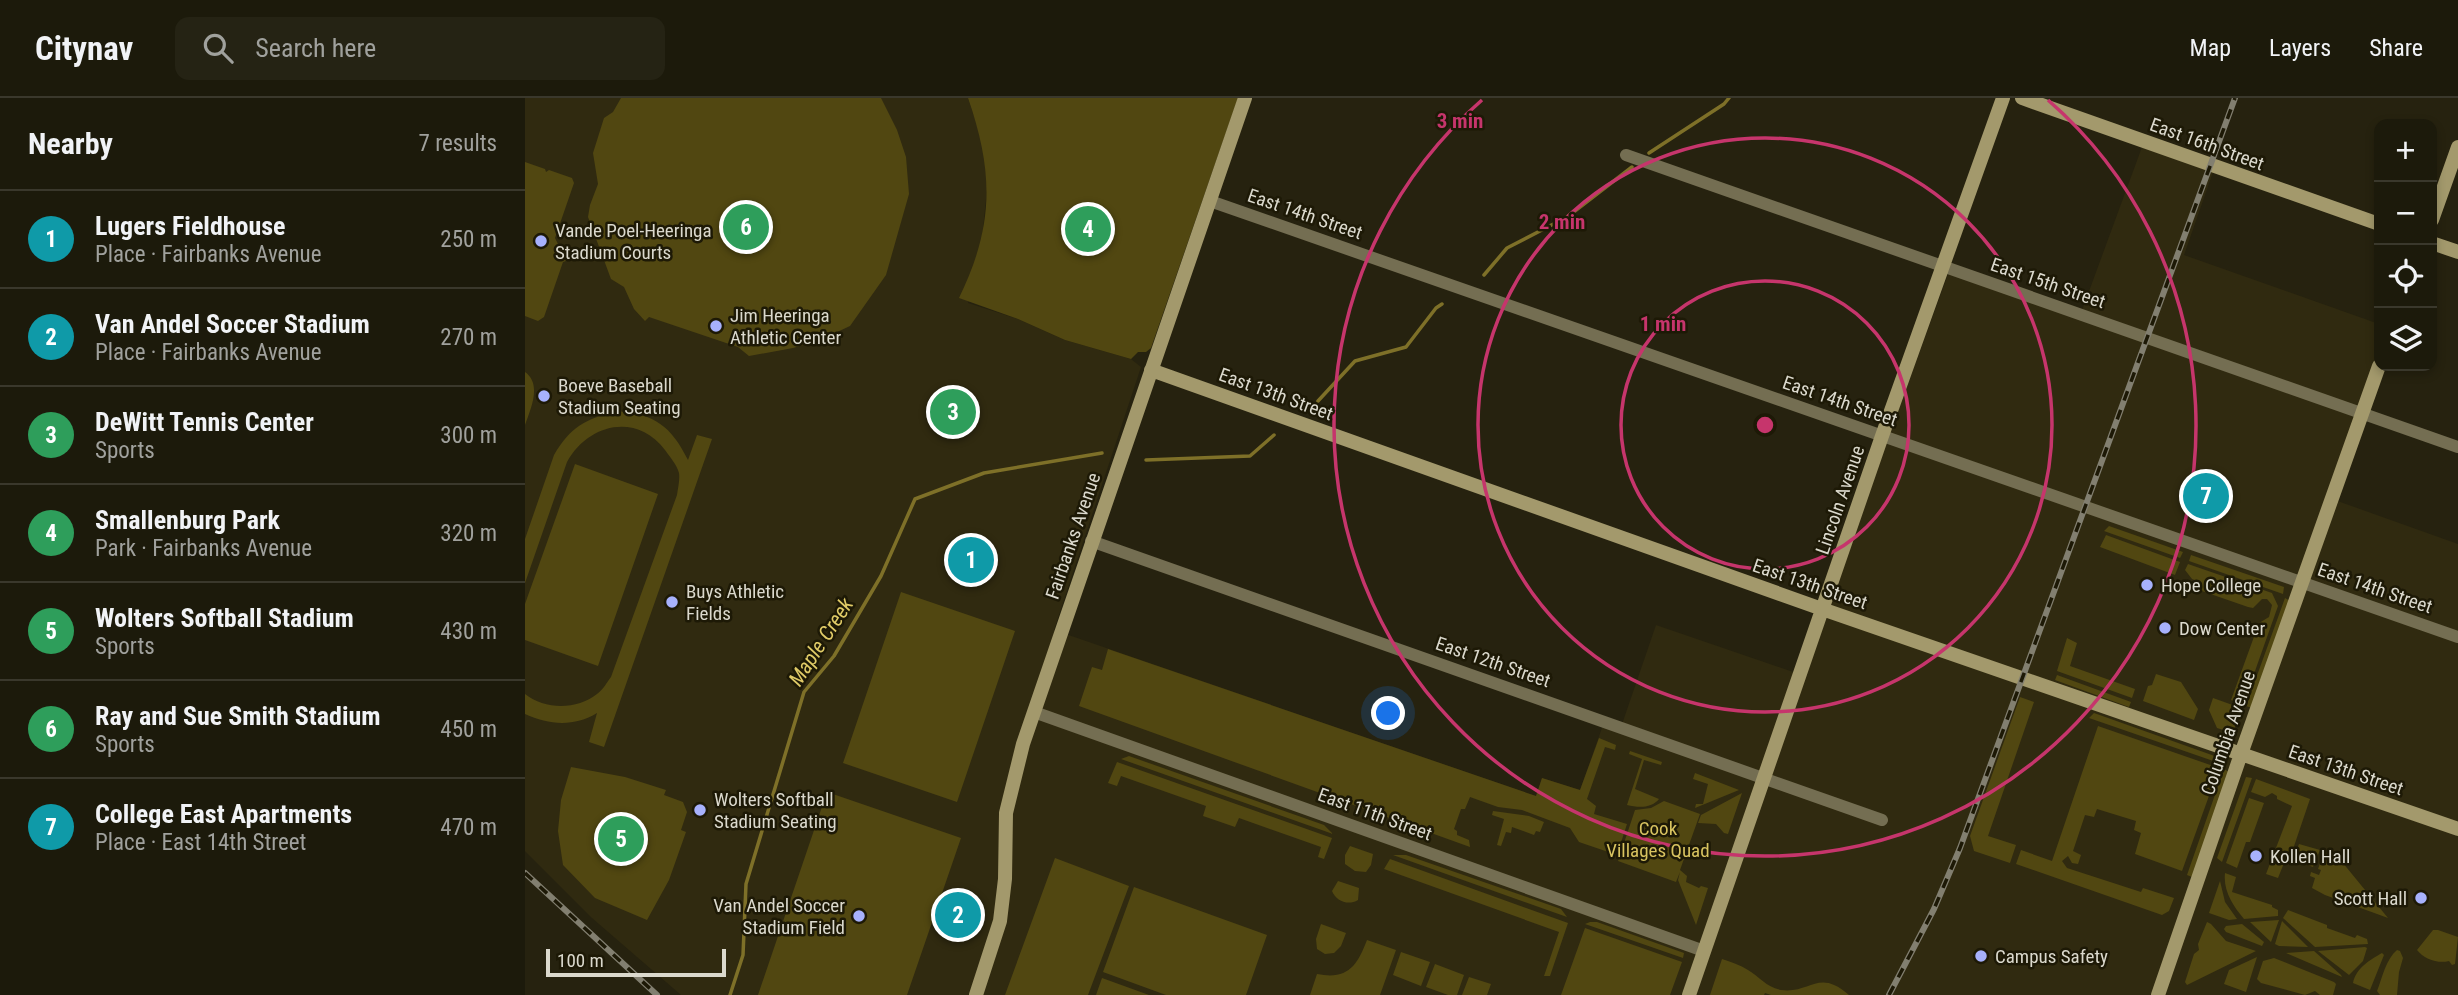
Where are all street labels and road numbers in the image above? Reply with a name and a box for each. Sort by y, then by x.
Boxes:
street label: East 16th Street [2147,113,2267,175]
street label: East 14th Street [1245,184,1365,244]
street label: East 15th Street [1988,253,2108,313]
street label: East 13th Street [1216,363,1336,425]
street label: East 14th Street [1780,371,1900,431]
street label: Lincoln Avenue [1811,442,1869,557]
street label: Fairbanks Avenue [1041,470,1105,602]
street label: East 13th Street [1750,554,1870,614]
street label: East 14th Street [2315,558,2435,618]
street label: East 12th Street [1433,632,1553,692]
street label: Columbia Avenue [2196,668,2260,798]
street label: East 13th Street [2286,740,2406,800]
street label: East 11th Street [1315,783,1435,845]

